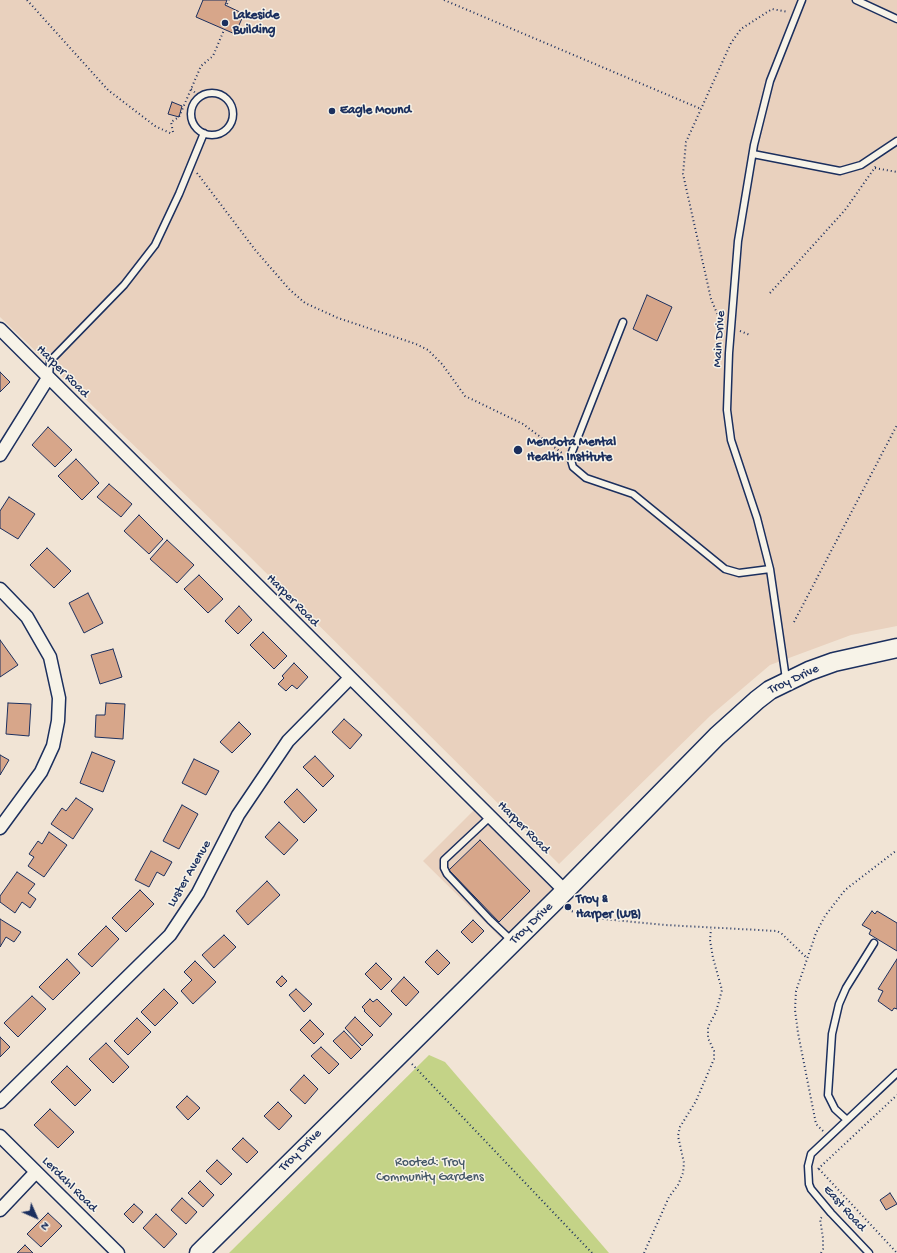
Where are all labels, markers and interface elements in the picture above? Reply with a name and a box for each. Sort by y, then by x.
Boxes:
place label: Lakeside Building [233,8,279,39]
marker: Lakeside Building [220,18,230,28]
place label: Eagle Mound [340,103,411,119]
marker: Eagle Mound [327,106,337,116]
street label: Main Drive [710,310,730,368]
street label: Harper Road [32,342,92,402]
place label: Mendota Mental Health Institute [527,435,616,466]
marker: Mendota Mental Health Institute [512,444,524,456]
street label: Harper Road [262,571,322,631]
street label: Troy Drive [766,661,822,699]
street label: Harper Road [493,798,553,858]
street label: Luster Avenue [165,838,215,910]
place label: Troy & Harper (WB) [576,892,641,923]
street label: Troy Drive [507,900,557,948]
marker: Troy & Harper (WB) [563,902,573,912]
street label: Troy Drive [276,1126,326,1176]
street label: Lerdahl Road [38,1154,100,1216]
park label: Rooted: Troy Community Gardens [376,1155,484,1186]
street label: East Road [819,1183,869,1235]
north arrow [16,1197,56,1237]
text: N [38,1219,51,1232]

